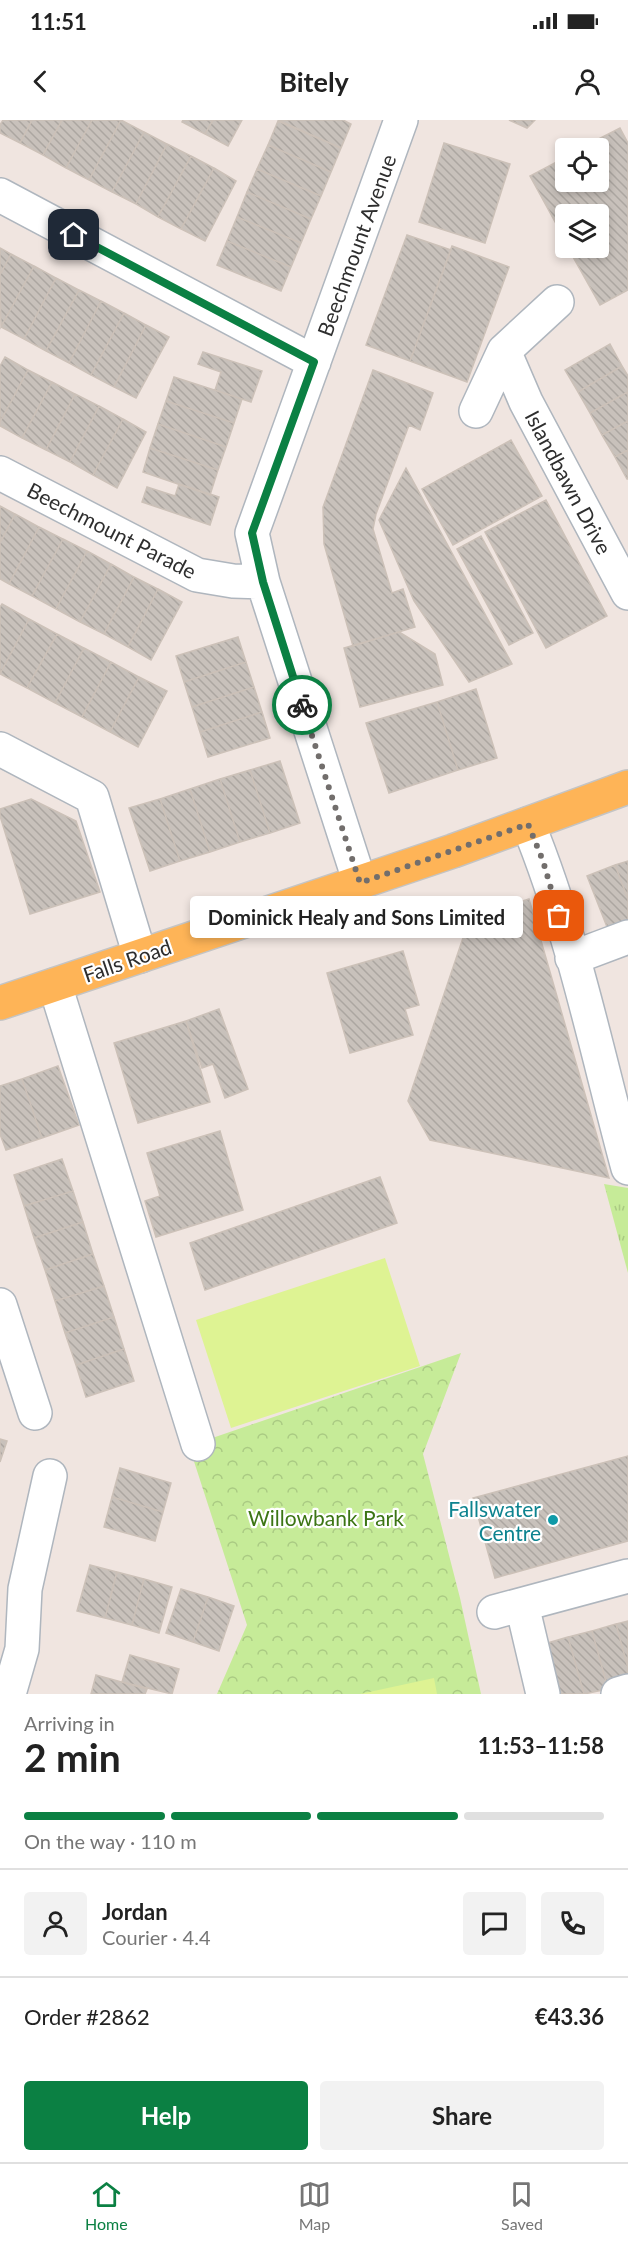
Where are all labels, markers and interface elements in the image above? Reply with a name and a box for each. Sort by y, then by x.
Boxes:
text: 11:51 [30,8,87,35]
icon: back [24,65,57,98]
text: Bitely [279,65,349,98]
icon: person [571,65,604,98]
map controls [555,138,609,258]
button: locate [555,138,609,192]
street label: Beechmount Avenue [312,151,400,339]
button: layers [555,204,609,258]
pin [48,209,99,260]
icon: home [57,218,90,251]
street label: Islandbawn Drive [521,406,617,558]
street label: Beechmount Parade [23,477,201,583]
courier [272,675,332,735]
icon: bike [286,689,319,722]
pin [533,890,584,941]
callout: Dominick Healy and Sons Limited [190,895,523,937]
icon: bag [542,899,575,932]
text: Dominick Healy and Sons Limited [208,905,505,929]
street label: Falls Road [80,933,174,987]
place label: Fallswater Centre [448,1496,541,1545]
park label: Willowbank Park [248,1505,404,1530]
marker: Fallswater Centre [546,1513,560,1527]
text: Arriving in [24,1711,115,1735]
text: 11:53–11:58 [478,1732,604,1759]
text: 2 min [24,1734,121,1780]
text: On the way · 110 m [24,1829,197,1853]
button: person [24,1892,87,1955]
button: chat [463,1892,526,1955]
button: phone [541,1892,604,1955]
text: Jordan [102,1898,168,1925]
text: Courier · 4.4 [102,1925,211,1949]
text: Order #2862 [24,2003,150,2030]
text: €43.36 [535,2003,604,2030]
button: Help [24,2081,308,2150]
button: Share [320,2081,604,2150]
tab: Home [85,2178,128,2233]
tab: Map [298,2178,331,2233]
tab: Saved [501,2178,543,2233]

